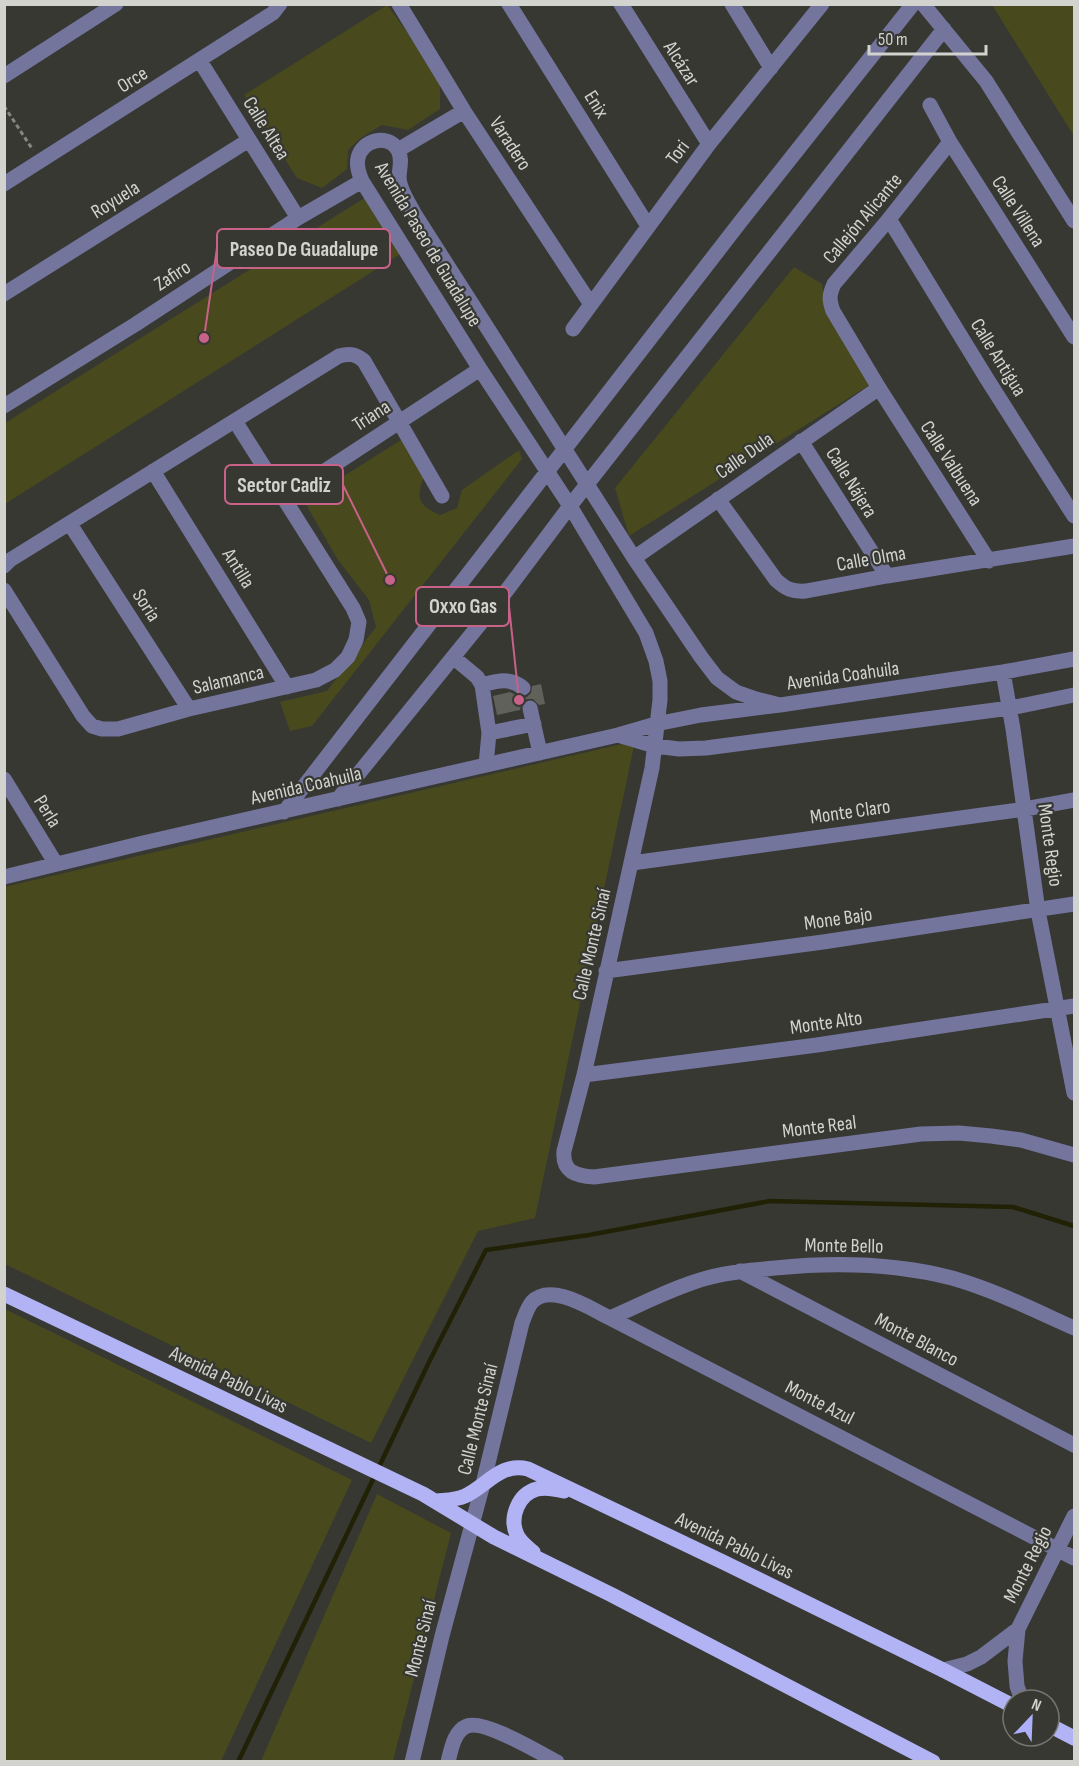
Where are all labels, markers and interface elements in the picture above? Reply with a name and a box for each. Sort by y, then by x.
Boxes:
scale bar [869,18,986,56]
text: 50 m [878,29,908,50]
street label: Alcázar [657,36,705,91]
street label: Orce [113,61,152,98]
street label: Enix [579,86,614,123]
street label: Calle Altea [237,93,295,165]
street label: Varadero [484,112,536,175]
street label: Tori [661,136,695,170]
street label: Avenida Paseo de Guadalupe [369,157,487,331]
street label: Callejón Alicante [818,168,908,269]
street label: Calle Villena [986,171,1050,252]
street label: Royuela [87,176,144,224]
callout: Paseo De Guadalupe [217,229,390,268]
text: Paseo De Guadalupe [230,237,378,262]
street label: Zafiro [150,255,195,296]
street label: Calle Antigua [965,314,1031,401]
street label: Triana [348,395,395,437]
street label: Calle Valbuena [915,417,987,511]
street label: Calle Dula [711,427,778,484]
street label: Calle Nájera [820,443,882,522]
callout: Sector Cadiz [225,465,343,504]
text: Sector Cadiz [237,473,331,498]
street label: Calle Olma [835,541,908,577]
street label: Antilla [216,543,260,593]
street label: Soria [127,585,165,626]
callout: Oxxo Gas [416,587,509,626]
text: Oxxo Gas [429,594,497,619]
street label: Avenida Coahuila [785,656,901,696]
street label: Salamanca [190,660,266,700]
street label: Avenida Coahuila [247,762,364,811]
street label: Perla [28,791,66,832]
street label: Monte Claro [808,794,892,830]
street label: Monte Regio [1032,802,1068,888]
street label: Calle Monte Sinaí [567,886,617,1002]
street label: Mone Bajo [803,902,874,936]
street label: Monte Alto [788,1006,864,1040]
street label: Monte Real [781,1111,858,1143]
street label: Monte Bello [804,1233,884,1259]
street label: Monte Blanco [871,1308,962,1372]
street label: Avenida Pablo Livas [165,1341,291,1419]
street label: Calle Monte Sinaí [453,1361,503,1477]
street label: Monte Azul [781,1375,858,1430]
street label: Avenida Pablo Livas [671,1507,797,1585]
street label: Monte Regio [998,1522,1057,1607]
street label: Monte Sinaí [400,1597,442,1679]
north arrow [1001,1688,1061,1748]
text: N [1029,1695,1044,1716]

